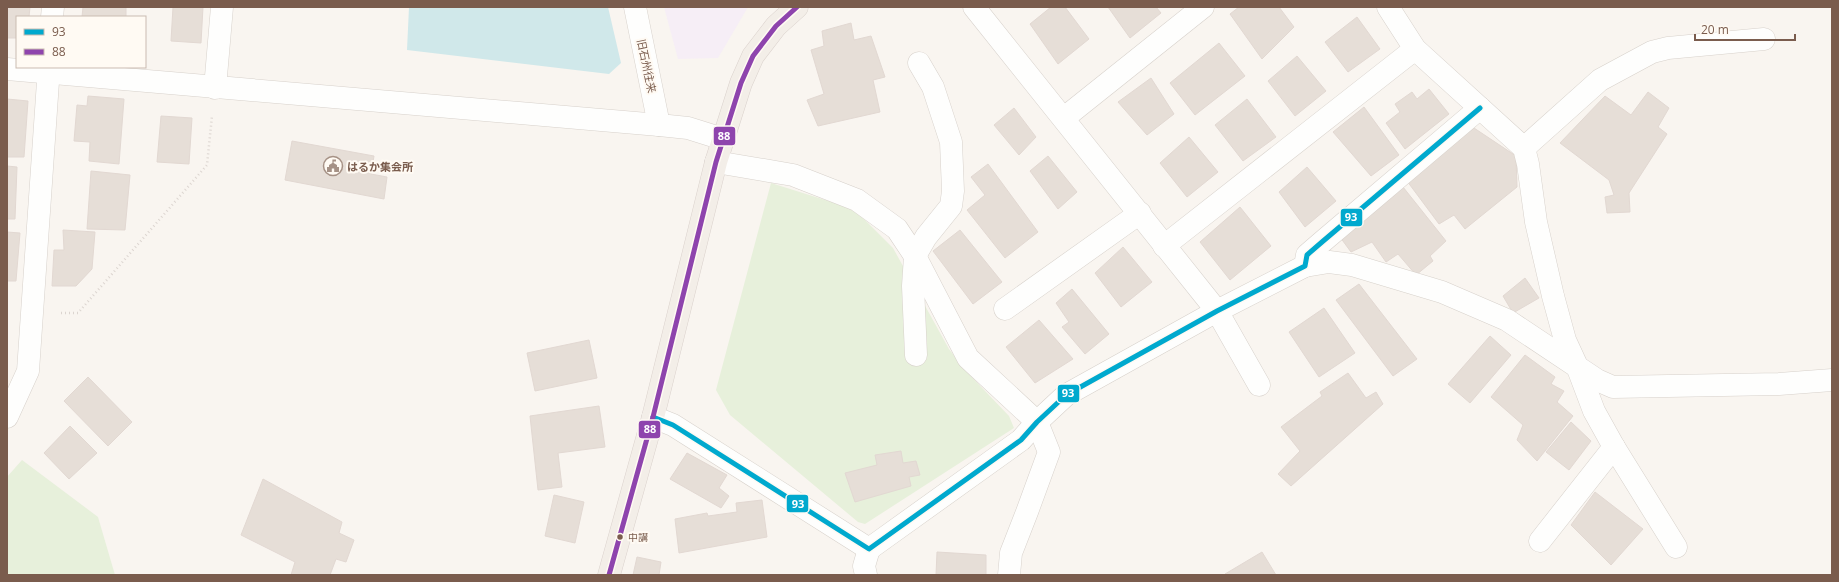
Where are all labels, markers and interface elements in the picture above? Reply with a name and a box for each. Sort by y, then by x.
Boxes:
legend [16,16,146,68]
scale bar [1695,16,1795,42]
text: 20 m [1701,21,1729,38]
text: 93 [52,23,66,40]
street label: 旧石州往来 [634,38,660,94]
text: 88 [52,43,66,60]
line badge: 88 [713,126,736,146]
text: 88 [718,128,730,143]
public building icon: はるか集会所 [322,155,344,177]
place label: はるか集会所 [347,159,413,174]
line badge: 93 [1340,208,1363,227]
text: 93 [1345,209,1357,224]
line badge: 93 [1057,384,1080,403]
text: 93 [1062,385,1074,400]
line badge: 88 [638,420,661,439]
text: 88 [644,421,656,436]
line badge: 93 [786,494,809,513]
text: 93 [792,496,804,511]
place label: 中講 [628,530,648,544]
marker: 中講 [615,532,625,542]

